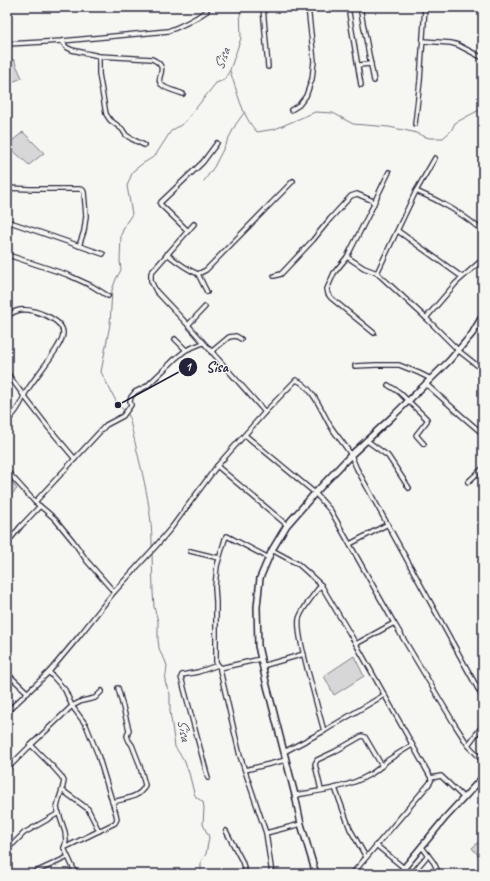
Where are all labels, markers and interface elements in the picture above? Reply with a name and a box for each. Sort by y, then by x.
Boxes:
water label: Sisa [209,44,236,73]
callout: Sisa [178,353,236,380]
text: Sisa [206,358,230,377]
text: 1 [185,359,192,375]
water label: Sisa [173,718,195,744]

